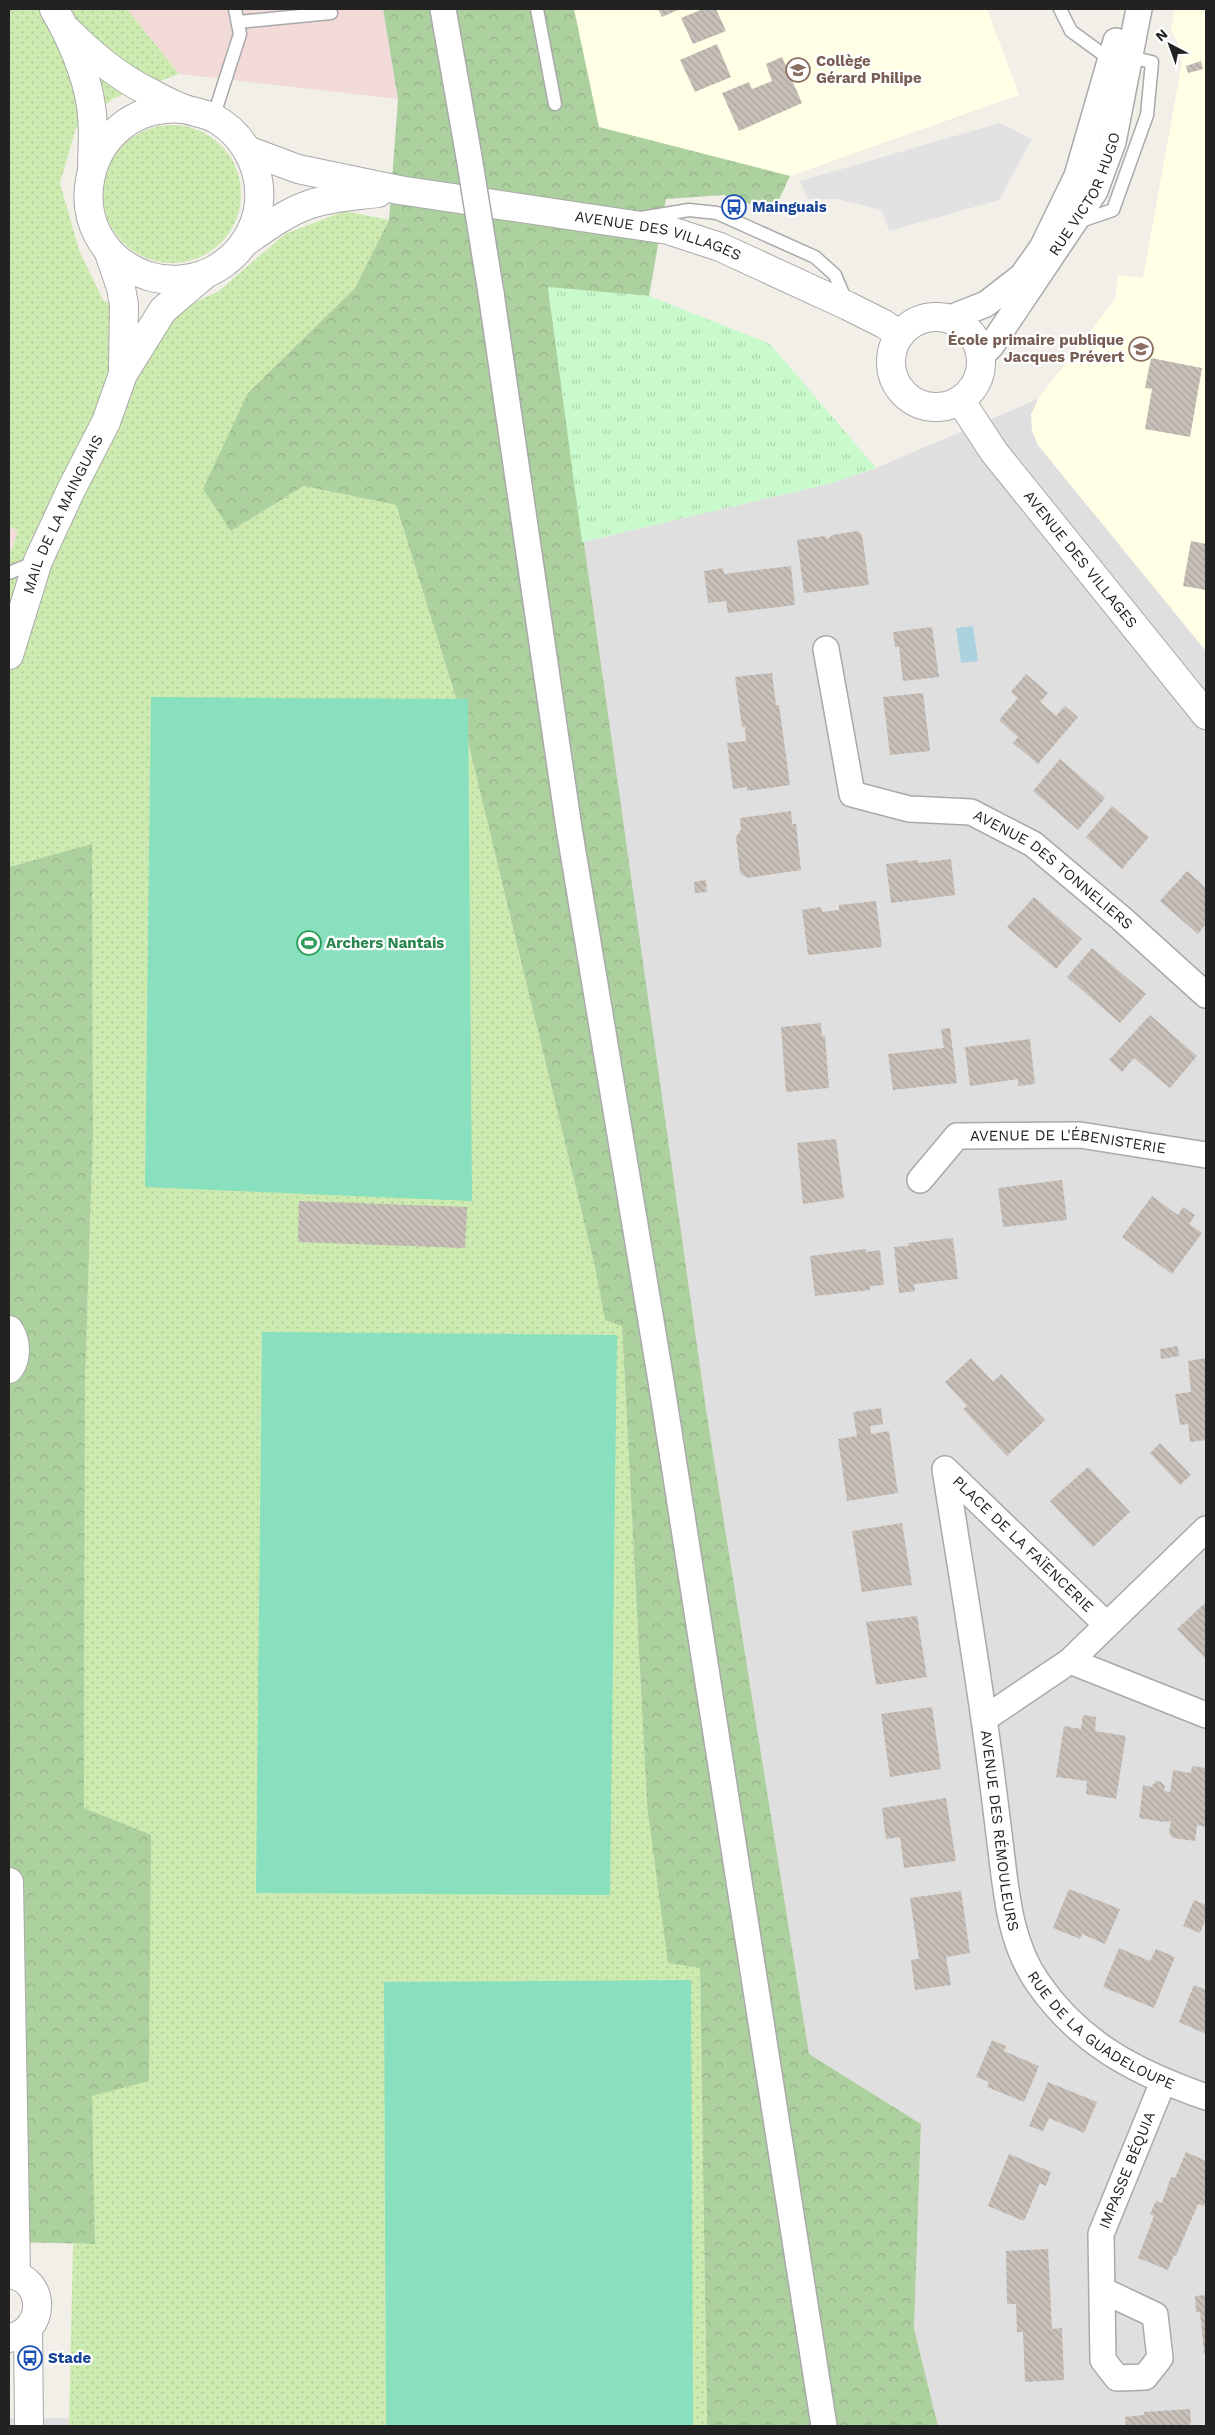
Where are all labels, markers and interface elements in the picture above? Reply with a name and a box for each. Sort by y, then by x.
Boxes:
north arrow [1145,20,1195,70]
text: N [1152,26,1171,45]
place label: Collège Gérard Philipe [816,52,922,87]
school or university icon: Collège Gérard Philipe [785,57,811,83]
street label: RUE VICTOR HUGO [1045,131,1124,259]
bus stop icon: Mainguais [721,194,747,220]
place label: Mainguais [752,198,827,216]
street label: AVENUE DES VILLAGES [574,207,744,265]
place label: École primaire publique Jacques Prévert [948,331,1124,366]
school or university icon: École primaire publique Jacques Prévert [1128,336,1154,362]
street label: MAIL DE LA MAINGUAIS [19,432,107,596]
street label: AVENUE DES VILLAGES [1020,487,1141,632]
street label: AVENUE DES TONNELIERS [970,806,1136,933]
sports icon: Archers Nantais [296,930,322,956]
place label: Archers Nantais [326,934,444,952]
street label: AVENUE DE L'ÉBENISTERIE [970,1126,1167,1158]
street label: PLACE DE LA FAÏENCERIE [949,1472,1097,1616]
street label: AVENUE DES RÉMOULEURS [977,1729,1023,1933]
street label: RUE DE LA GUADELOUPE [1024,1968,1177,2093]
street label: IMPASSE BÉQUIA [1095,2109,1159,2231]
bus stop icon: Stade [17,2345,43,2371]
place label: Stade [48,2349,91,2367]

